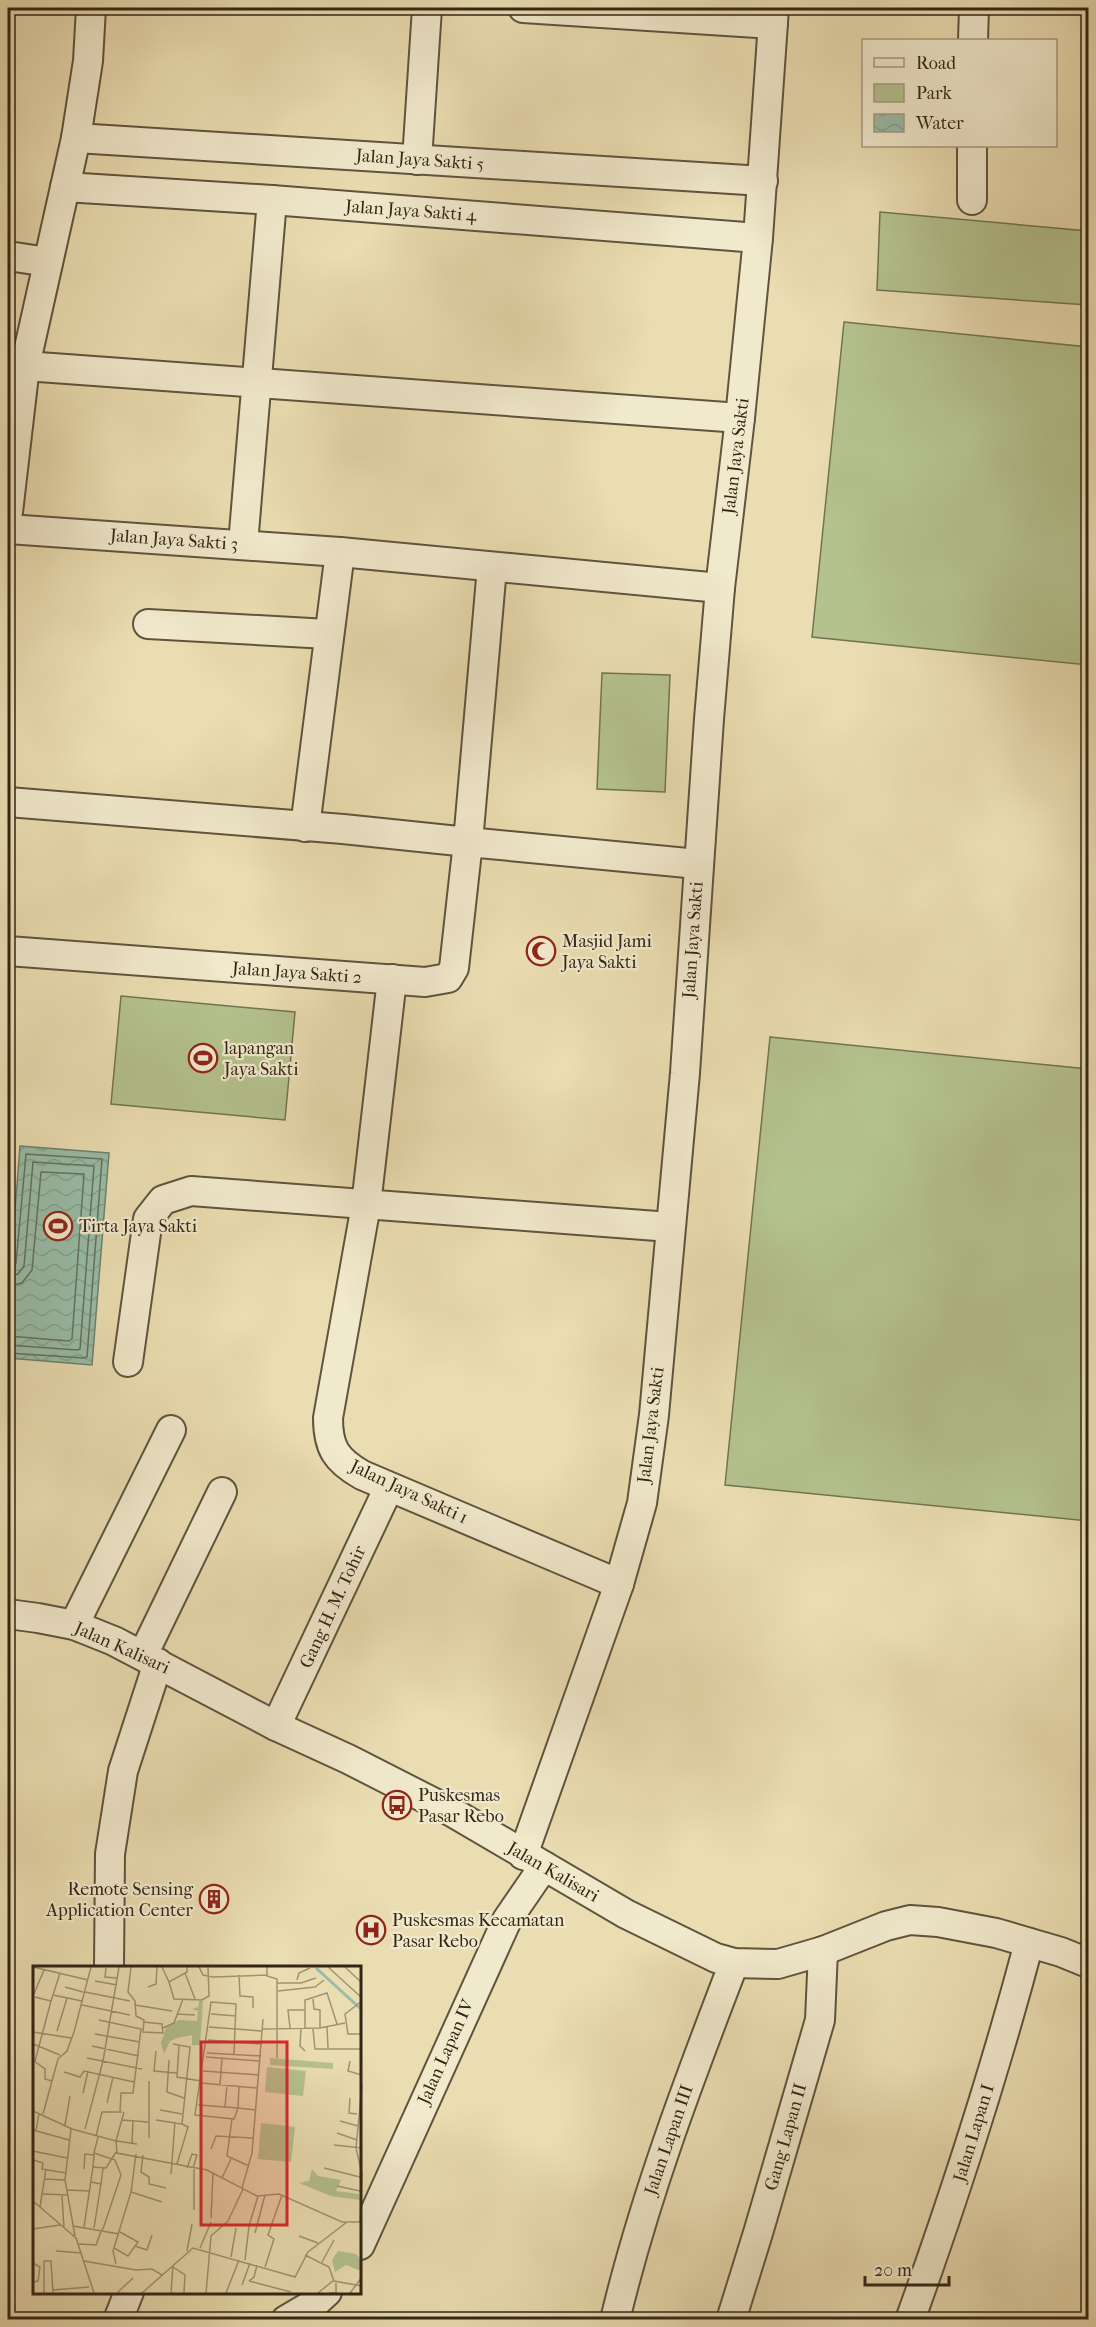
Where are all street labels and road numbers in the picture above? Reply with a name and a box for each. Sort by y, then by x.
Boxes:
street label: Jalan Jaya Sakti 5 [353,145,485,175]
street label: Jalan Jaya Sakti 4 [343,196,478,226]
street label: Jalan Jaya Sakti [718,396,754,517]
street label: Jalan Jaya Sakti 3 [107,525,239,555]
street label: Jalan Jaya Sakti [678,880,708,1001]
street label: Jalan Jaya Sakti 2 [229,958,363,988]
street label: Jalan Jaya Sakti [633,1365,669,1486]
street label: Jalan Jaya Sakti 1 [345,1455,471,1528]
street label: Gang H. M. Tohir [295,1542,371,1672]
street label: Jalan Kalisari [69,1617,174,1679]
street label: Jalan Kalisari [502,1836,603,1907]
street label: Jalan Lapan IV [413,1995,479,2110]
street label: Gang Lapan II [761,2081,811,2193]
street label: Jalan Lapan III [640,2082,698,2200]
street label: Jalan Lapan I [949,2082,999,2186]

